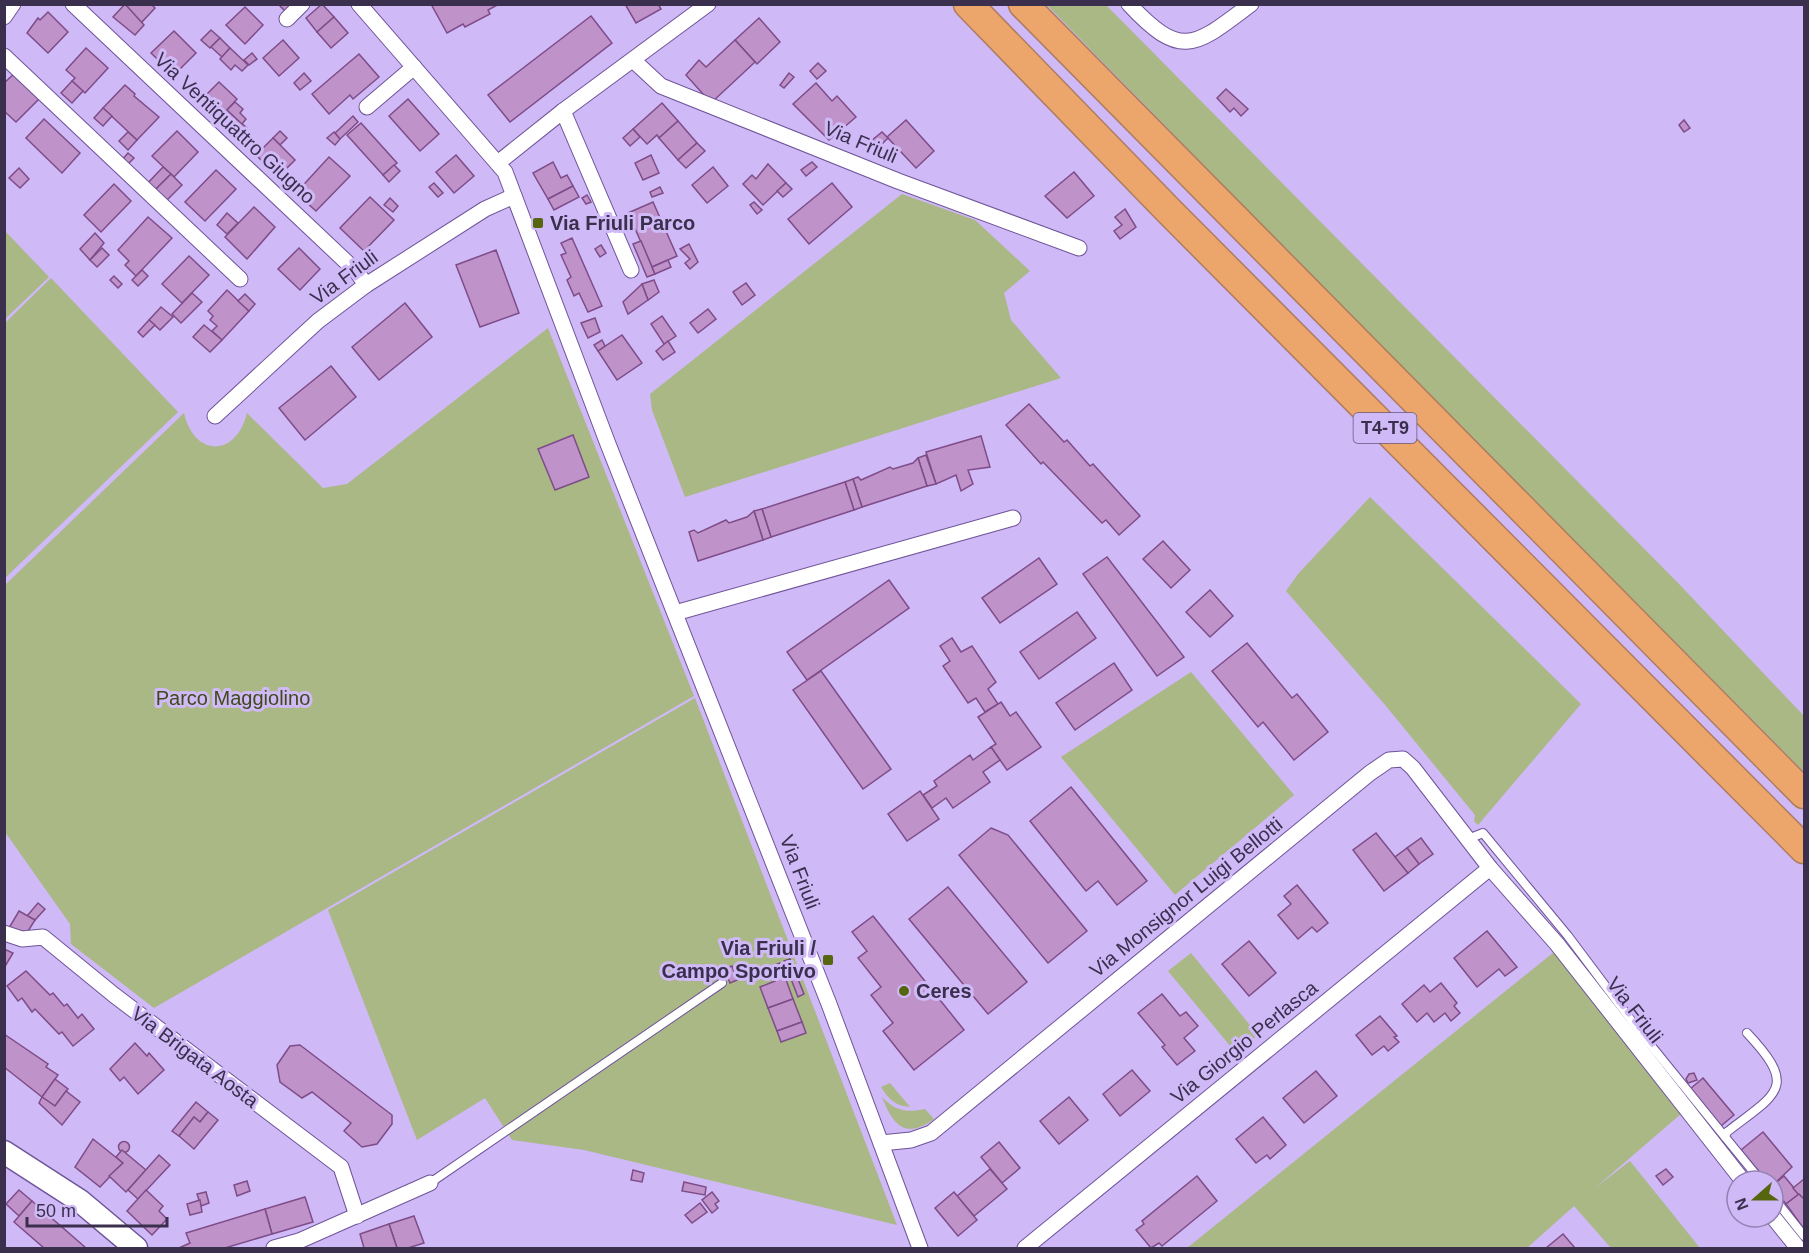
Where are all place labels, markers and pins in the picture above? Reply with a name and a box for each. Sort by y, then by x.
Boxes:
place label: Via Friuli Parco [550,212,695,234]
marker: Via Friuli Parco [531,216,545,230]
place label: Via Friuli / Campo Sportivo [662,937,816,982]
marker: Via Friuli / Campo Sportivo [821,953,835,967]
place label: Ceres [916,980,972,1002]
marker: Ceres [897,984,911,998]

